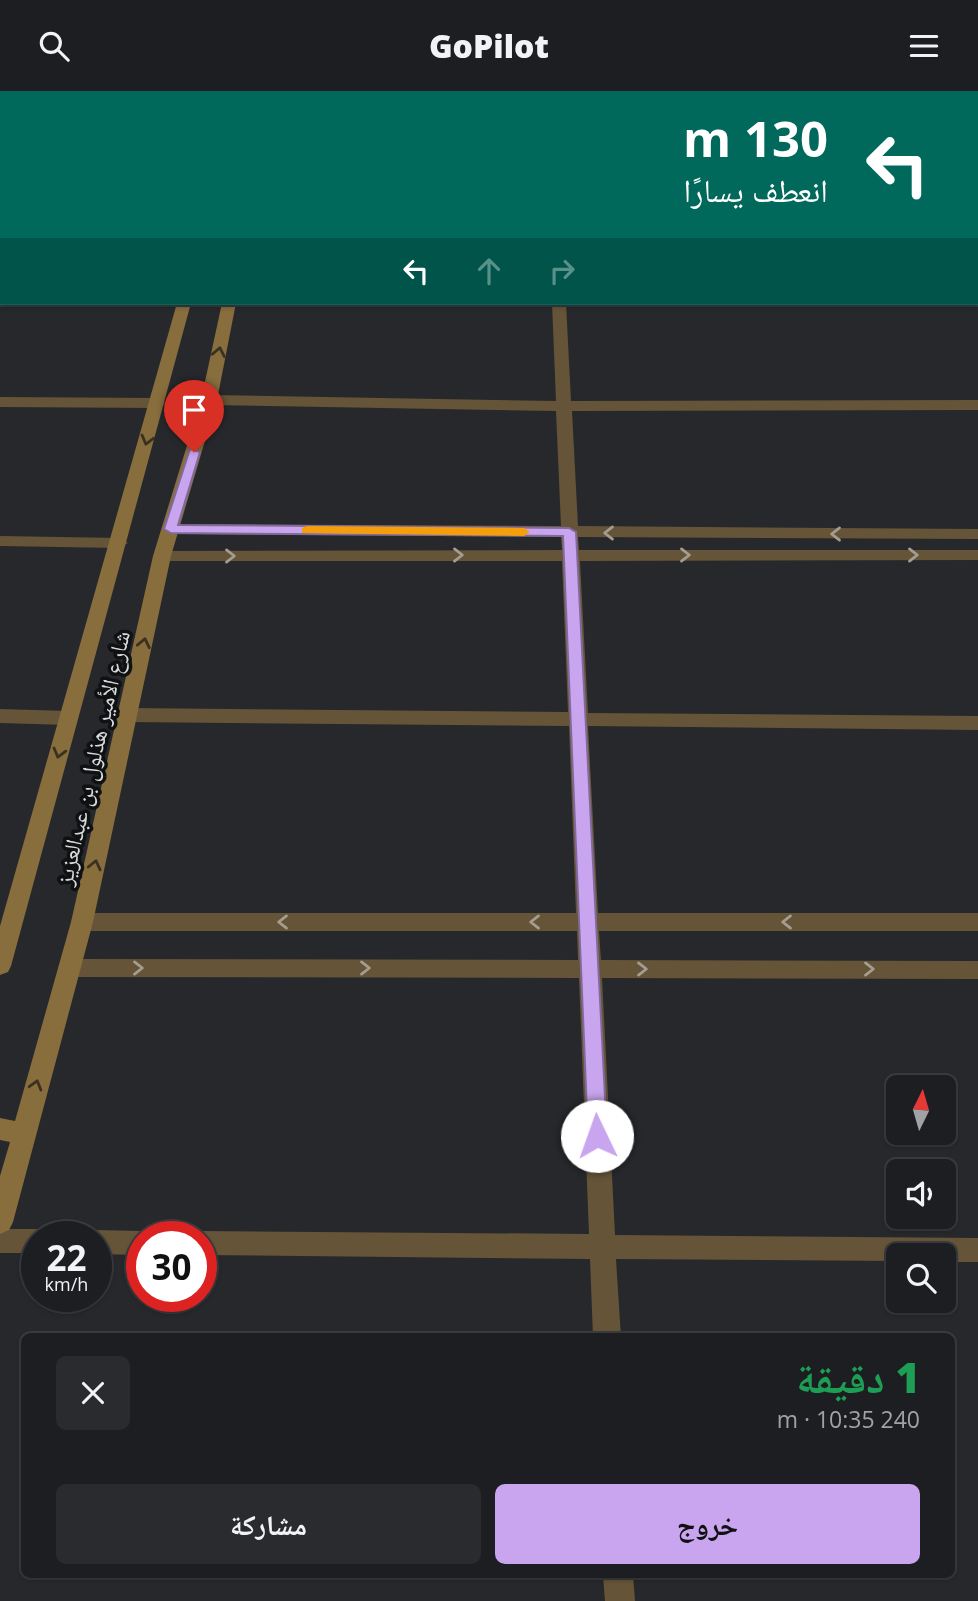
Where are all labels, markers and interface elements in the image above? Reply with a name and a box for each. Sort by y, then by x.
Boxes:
text: GoPilot [429,24,549,67]
icon: search [35,27,73,65]
icon: menu [905,27,943,65]
text: 130 m [683,105,828,171]
icon: left [852,119,943,210]
text: انعطف يسارًا [683,168,828,211]
icon: left [397,252,435,290]
icon: ahead [470,252,508,290]
icon: right [543,252,581,290]
one-way arrow [211,346,226,358]
pin [164,380,224,452]
icon: arrive [175,391,213,429]
one-way arrow [141,433,156,445]
one-way arrow [603,525,614,541]
one-way arrow [831,526,841,542]
one-way arrow [453,547,464,563]
one-way arrow [681,547,691,563]
one-way arrow [908,547,919,563]
one-way arrow [226,548,236,564]
street label: شارع الأمير هذلول بن عبدالعزيز [47,627,137,889]
one-way arrow [136,637,151,649]
one-way arrow [52,747,67,759]
one-way arrow [86,859,101,871]
one-way arrow [278,914,288,930]
one-way arrow [530,914,540,930]
one-way arrow [782,914,792,930]
one-way arrow [133,960,143,976]
one-way arrow [360,960,371,976]
one-way arrow [637,961,647,977]
one-way arrow [864,961,875,977]
north arrow [886,1075,956,1145]
map controls [886,1075,956,1313]
one-way arrow [28,1079,42,1091]
position arrow [560,1099,634,1173]
button: sound [886,1159,956,1229]
speed limit sign: 30 [126,1221,217,1312]
text: 22 [46,1234,87,1281]
button: search [886,1243,956,1313]
text: km/h [45,1272,88,1296]
text: 1 دقيقة [796,1348,920,1405]
button: close [56,1356,130,1430]
text: 240 m · 10:35 [777,1403,920,1435]
button: مشاركة [56,1484,481,1564]
button: خروج [495,1484,920,1564]

